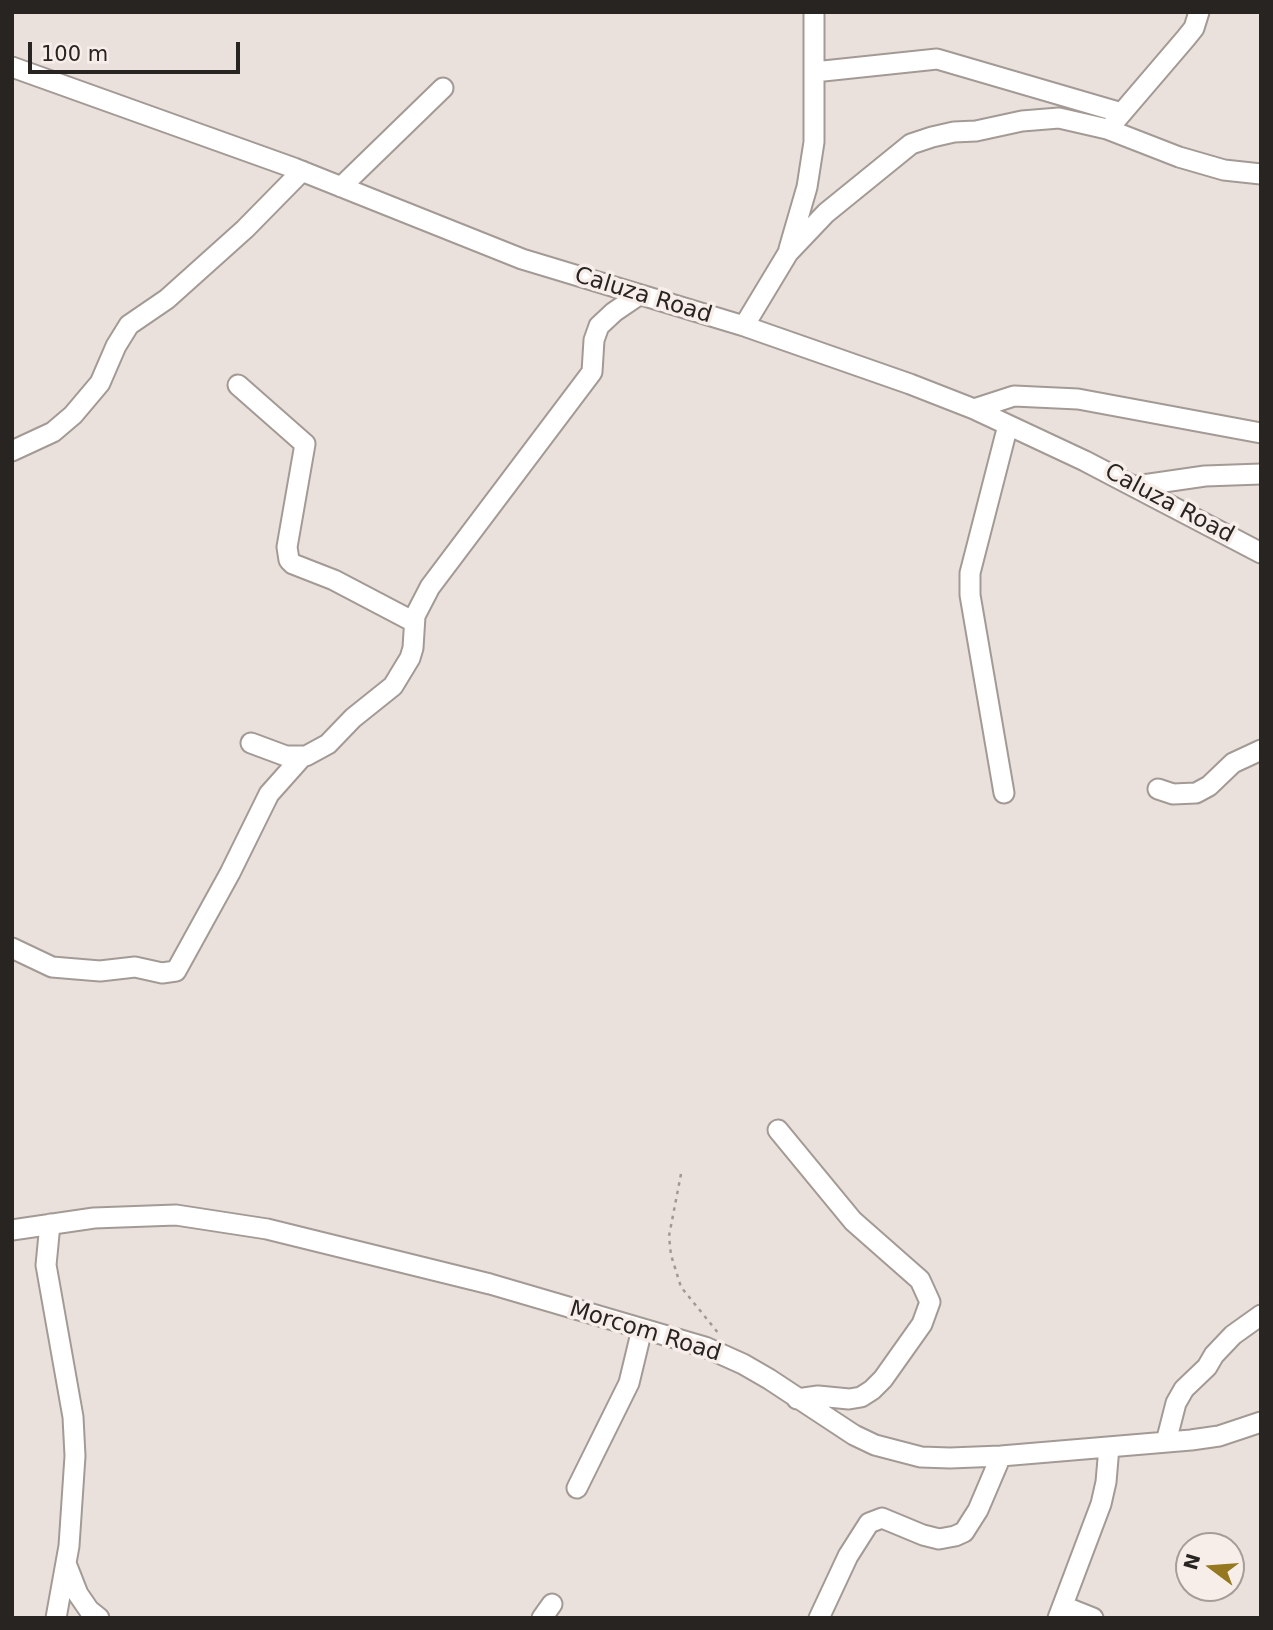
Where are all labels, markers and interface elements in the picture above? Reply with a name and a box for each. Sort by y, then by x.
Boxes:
scale bar [32,28,243,72]
text: 100 m [41,42,108,66]
street label: Caluza Road [571,262,715,330]
street label: Caluza Road [1100,458,1238,550]
street label: Morcom Road [566,1296,724,1368]
north arrow [1175,1532,1245,1602]
text: N [1179,1551,1205,1572]

